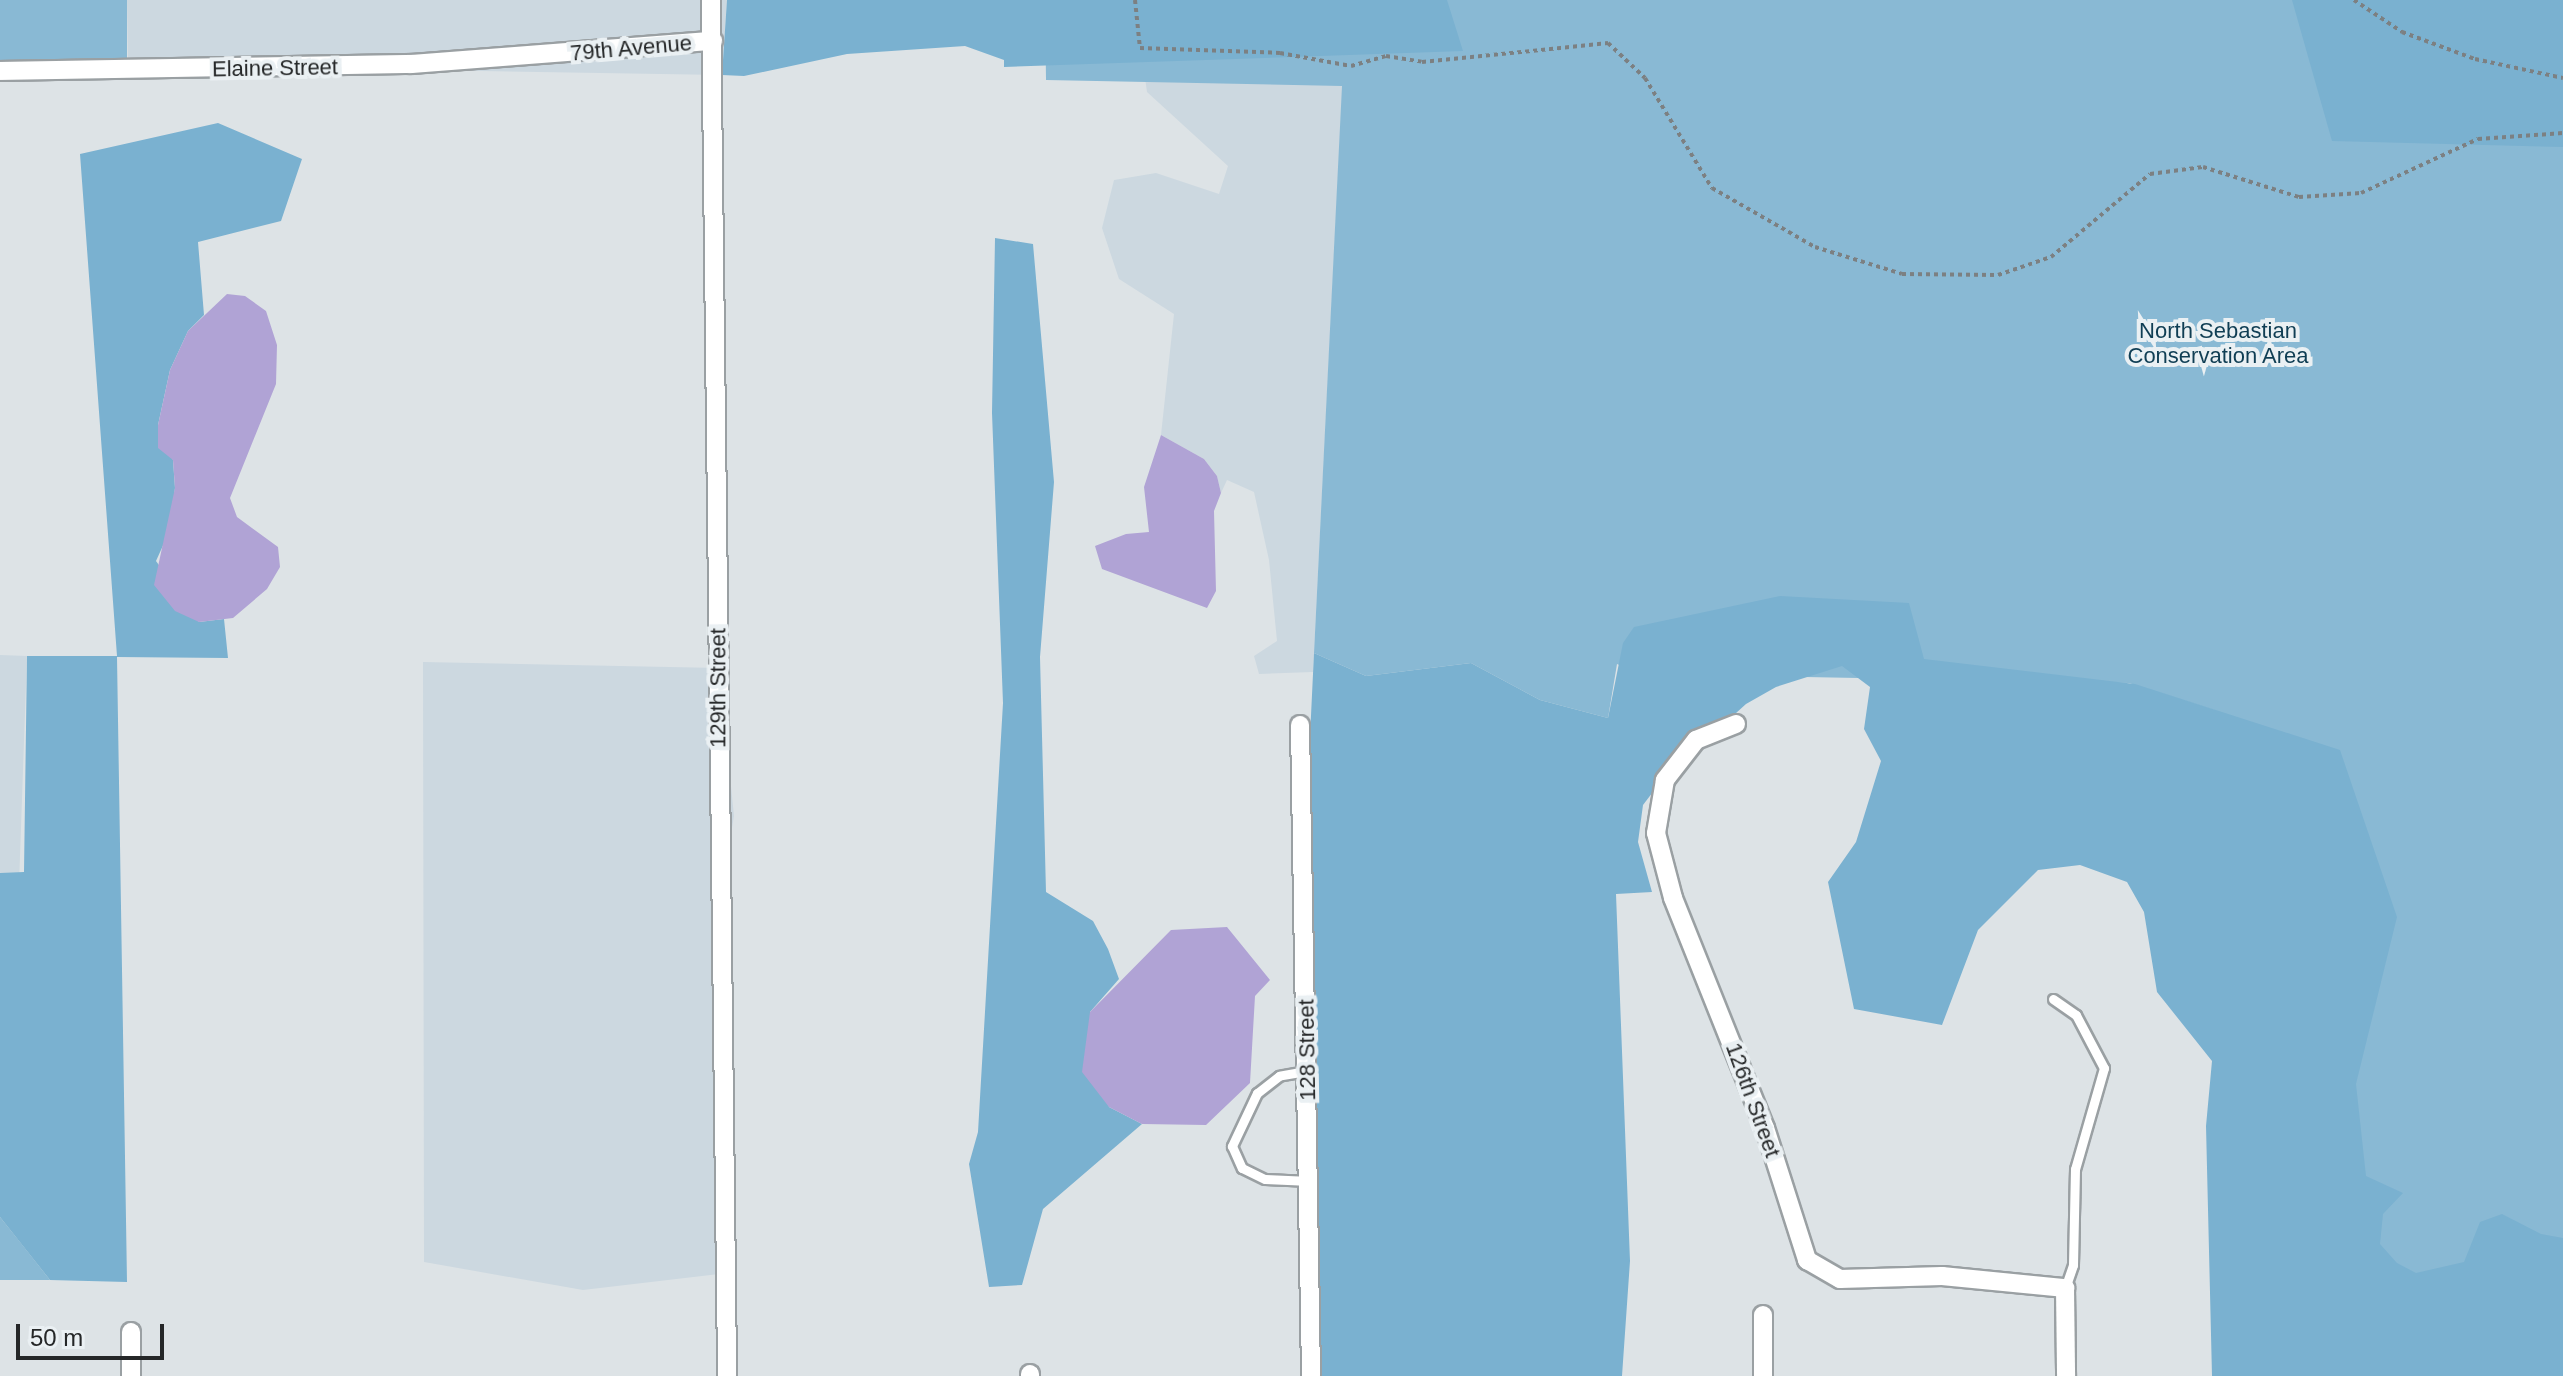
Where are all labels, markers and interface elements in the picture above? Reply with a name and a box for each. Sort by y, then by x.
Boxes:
street label: 79th Avenue [569,29,693,67]
street label: Elaine Street [212,54,338,82]
park label: North Sebastian Conservation Area [2127,317,2309,368]
street label: 129th Street [705,628,731,748]
street label: 128 Street [1293,999,1321,1101]
street label: 126th Street [1720,1039,1786,1161]
scale bar [20,1308,168,1358]
text: 50 m [30,1324,83,1351]

